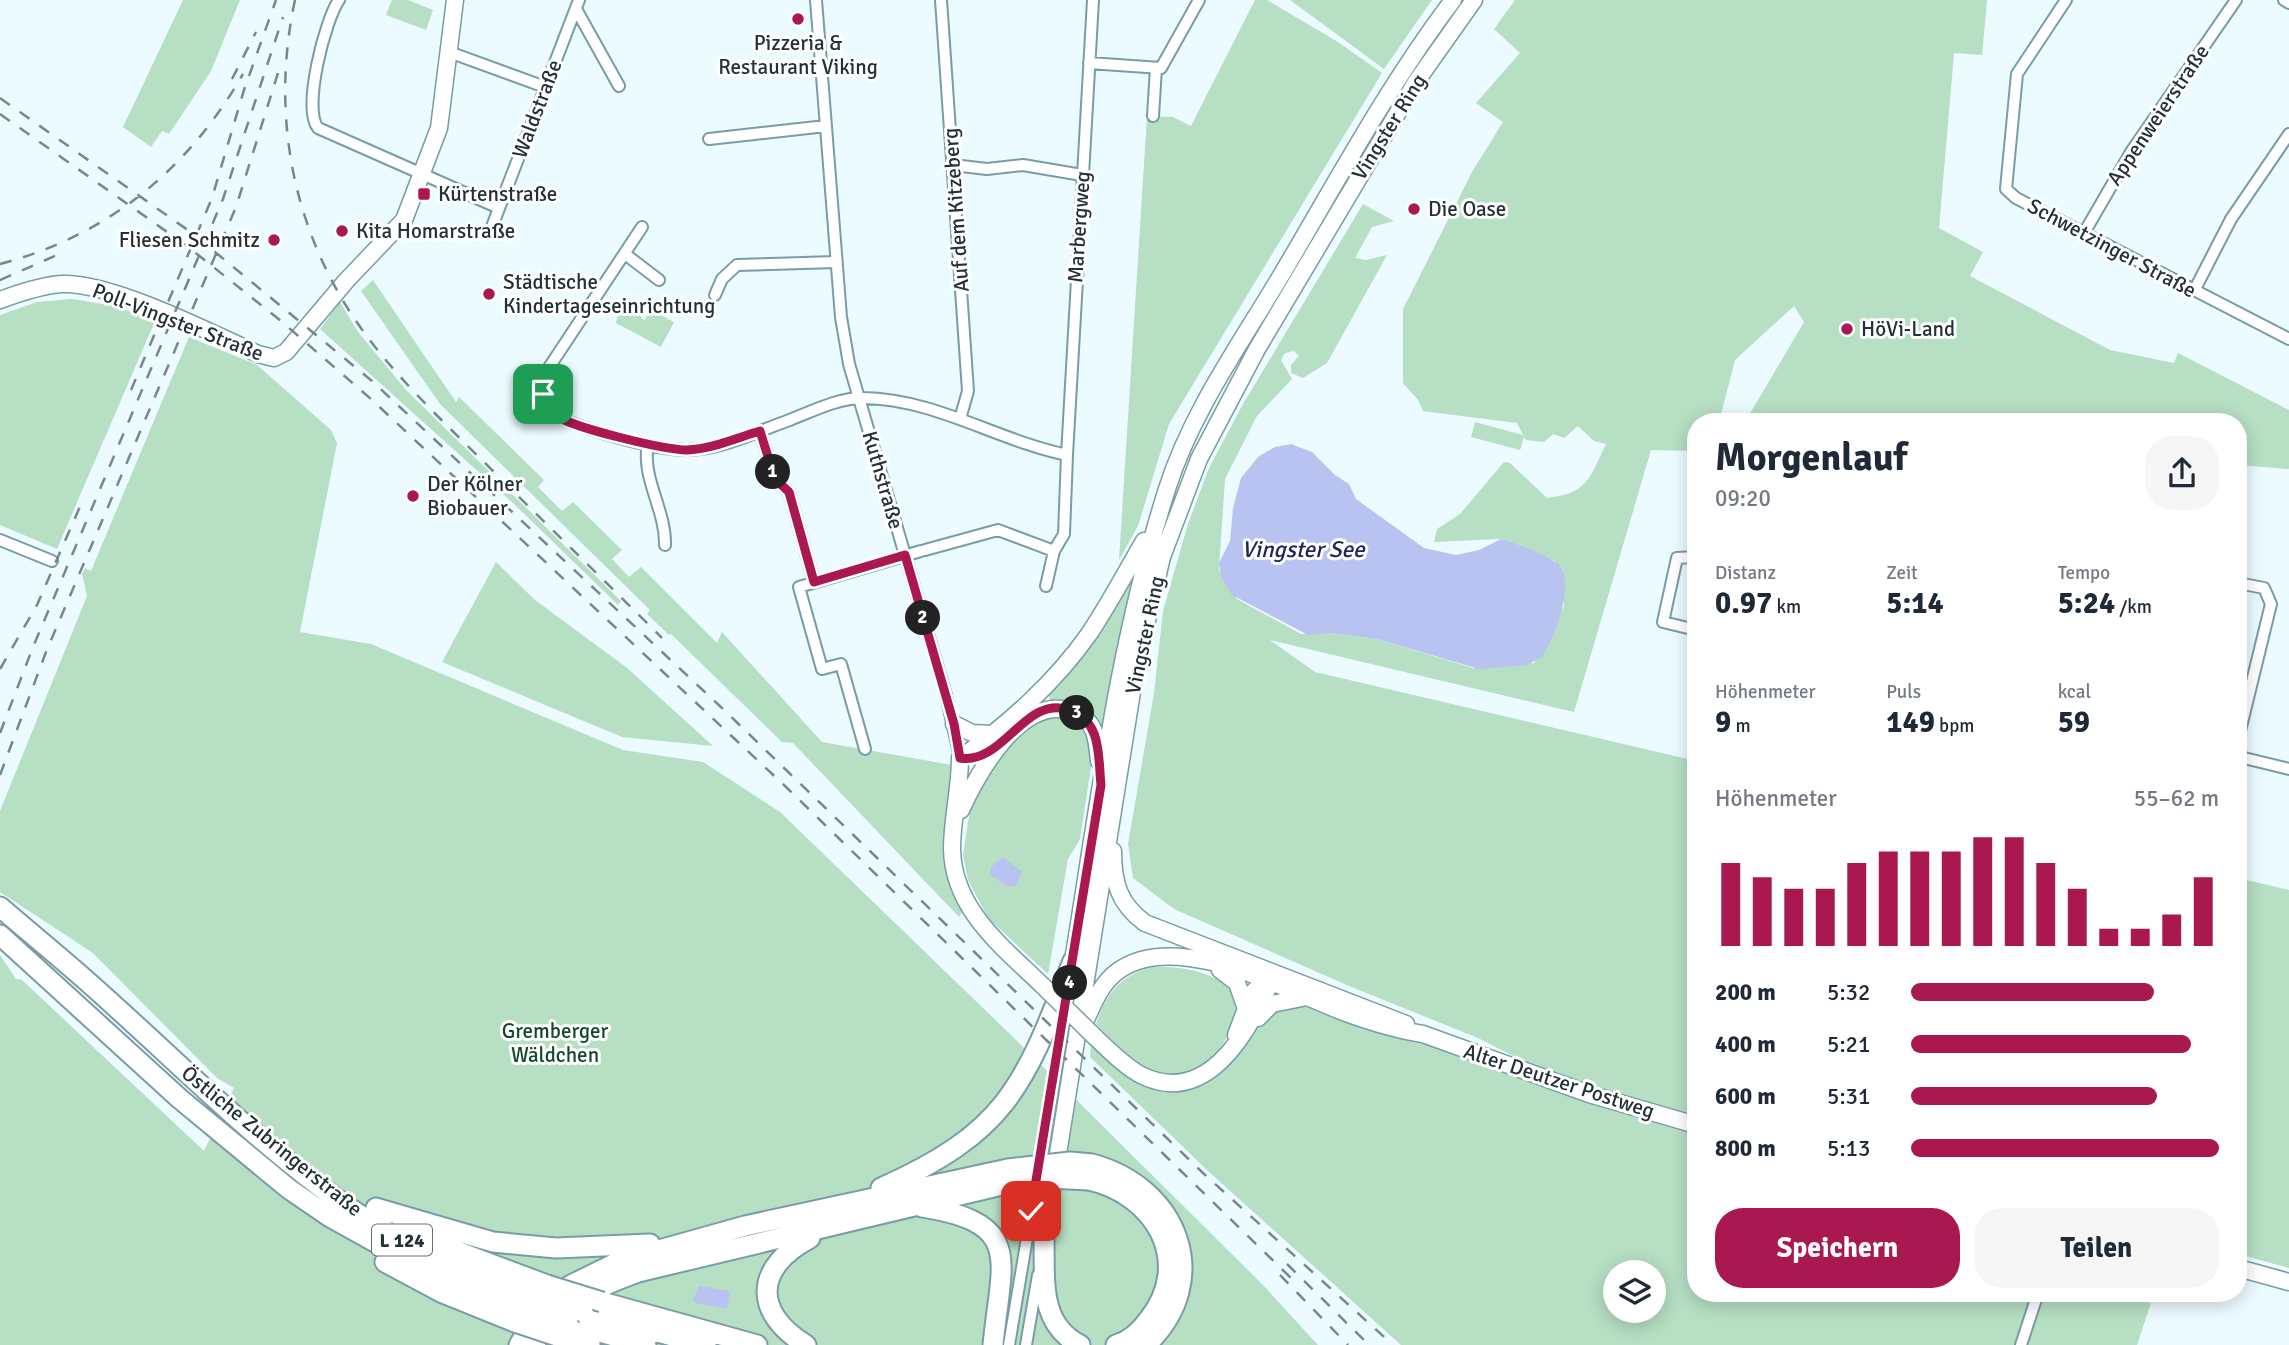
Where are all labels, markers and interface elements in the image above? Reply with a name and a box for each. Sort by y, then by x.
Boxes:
marker: Pizzeria & Restaurant Viking [790,11,806,27]
place label: Pizzeria & Restaurant Viking [718,30,878,80]
street label: Appenweierstraße [2101,40,2215,190]
street label: Waldstraße [506,56,568,162]
street label: Vingster Ring [1346,69,1432,185]
street label: Auf dem Kitzeberg [937,127,975,293]
street label: Marbergweg [1062,170,1096,284]
place label: Kürtenstraße [438,181,557,207]
marker: Kürtenstraße [416,186,432,202]
street label: Schwetzinger Straße [2023,193,2201,303]
place label: Die Oase [1428,196,1506,222]
marker: Die Oase [1406,201,1422,217]
place label: Kita Homarstraße [356,218,515,244]
marker: Kita Homarstraße [334,223,350,239]
place label: Fliesen Schmitz [119,227,260,253]
marker: Fliesen Schmitz [266,232,282,248]
place label: Städtische Kindertageseinrichtung [503,269,715,319]
street label: Poll-Vingster Straße [89,277,267,367]
marker: Städtische Kindertageseinrichtung [481,286,497,302]
place label: HöVi-Land [1861,316,1955,342]
marker: HöVi-Land [1839,321,1855,337]
pin [513,364,573,424]
icon: arrive [524,375,562,413]
street label: Kuthstraße [857,428,909,532]
text: Morgenlauf [1715,434,1907,481]
button: share [2145,436,2219,510]
pin: 1 [756,454,790,490]
text: 1 [767,459,778,483]
place label: Der Kölner Biobauer [427,471,523,521]
text: 09:20 [1715,484,1771,513]
marker: Der Kölner Biobauer [405,488,421,504]
water label: Vingster See [1242,535,1366,564]
text: Distanz [1715,561,1776,585]
text: Zeit [1886,561,1918,585]
text: Tempo [2058,561,2110,585]
street label: Vingster Ring [1120,573,1170,697]
text: 0.97 [1715,585,1772,622]
text: 5:14 [1886,585,1944,622]
text: 5:24 [2058,585,2115,622]
text: km [1772,595,1801,619]
text: /km [2115,595,2152,619]
pin: 2 [906,600,940,636]
text: 2 [917,605,928,629]
text: Höhenmeter [1715,680,1816,704]
text: Puls [1886,680,1921,704]
text: kcal [2058,680,2091,704]
pin: 3 [1060,696,1094,730]
text: 3 [1071,700,1082,724]
text: 9 [1715,704,1731,741]
text: 149 [1886,704,1935,741]
text: 59 [2058,704,2090,741]
text: m [1731,714,1751,738]
text: bpm [1935,714,1974,738]
text: Höhenmeter [1715,784,1837,813]
text: 55–62 m [2134,784,2219,813]
pin: 4 [1052,965,1088,1000]
text: 4 [1064,970,1075,994]
text: 200 m [1715,978,1776,1007]
text: 5:32 [1827,978,1870,1007]
park label: Gremberger Wäldchen [502,1018,609,1068]
text: 400 m [1715,1030,1776,1059]
text: 5:21 [1827,1030,1870,1059]
street label: Alter Deutzer Postweg [1460,1038,1658,1124]
street label: Östliche Zubringerstraße [176,1060,368,1222]
text: 600 m [1715,1082,1776,1111]
text: 5:31 [1827,1082,1870,1111]
text: 800 m [1715,1134,1776,1163]
text: 5:13 [1827,1134,1870,1163]
pin [1001,1181,1061,1241]
icon: check [1012,1192,1050,1230]
button: Speichern [1715,1208,1960,1288]
button: Teilen [1974,1208,2219,1288]
road number: L 124 [372,1224,432,1256]
map controls [1603,1260,1666,1323]
button: layers [1603,1260,1666,1323]

